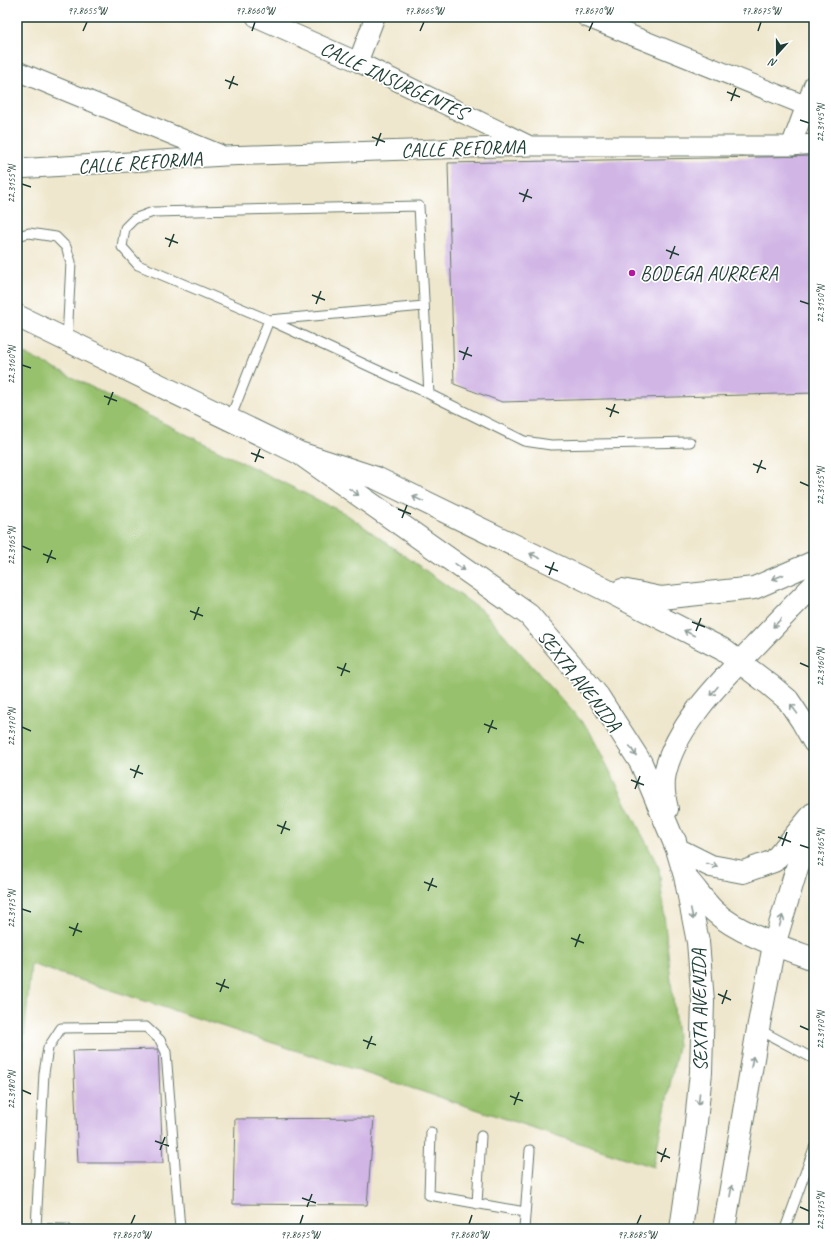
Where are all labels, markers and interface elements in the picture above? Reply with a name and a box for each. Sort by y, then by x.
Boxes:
text: 97.8655°W [67,4,108,17]
text: 97.8660°W [235,4,276,17]
text: 97.8665°W [404,4,445,17]
text: 97.8670°W [573,4,614,17]
text: 97.8675°W [741,4,782,17]
north arrow [757,34,797,74]
street label: CALLE INSURGENTES [317,36,475,127]
text: N [766,55,779,71]
text: 22.3145°N [814,102,827,142]
street label: CALLE REFORMA [400,134,527,163]
street label: CALLE REFORMA [77,146,204,179]
text: 22.3155°N [5,163,18,203]
place label: BODEGA AURRERA [640,261,778,286]
marker: BODEGA AURRERA [627,268,637,278]
text: 22.3150°N [814,283,827,323]
text: 22.3160°N [5,344,18,384]
text: 22.3155°N [814,465,827,505]
one-way arrow [348,488,359,496]
one-way arrow [413,495,425,502]
text: 22.3165°N [5,525,18,565]
one-way arrow [529,552,541,559]
one-way arrow [454,563,465,571]
one-way arrow [773,574,785,581]
one-way arrow [772,618,782,628]
street label: SEXTA AVENIDA [532,624,628,737]
one-way arrow [684,628,696,636]
text: 22.3160°N [814,646,827,686]
one-way arrow [709,686,718,696]
one-way arrow [789,703,798,714]
text: 22.3170°N [5,706,18,746]
one-way arrow [629,745,637,756]
text: 22.3165°N [814,827,827,867]
one-way arrow [705,862,718,869]
text: 22.3175°N [5,888,18,928]
one-way arrow [689,907,697,920]
one-way arrow [778,915,785,928]
street label: SEXTA AVENIDA [686,947,713,1072]
text: 22.3170°N [814,1009,827,1049]
one-way arrow [749,1056,757,1069]
text: 22.3180°N [5,1069,18,1109]
one-way arrow [695,1092,702,1105]
one-way arrow [727,1184,735,1197]
text: 22.3175°N [814,1190,827,1230]
text: 97.8670°W [111,1228,152,1241]
text: 97.8675°W [280,1228,321,1241]
text: 97.8680°W [449,1228,490,1241]
text: 97.8685°W [617,1228,658,1241]

